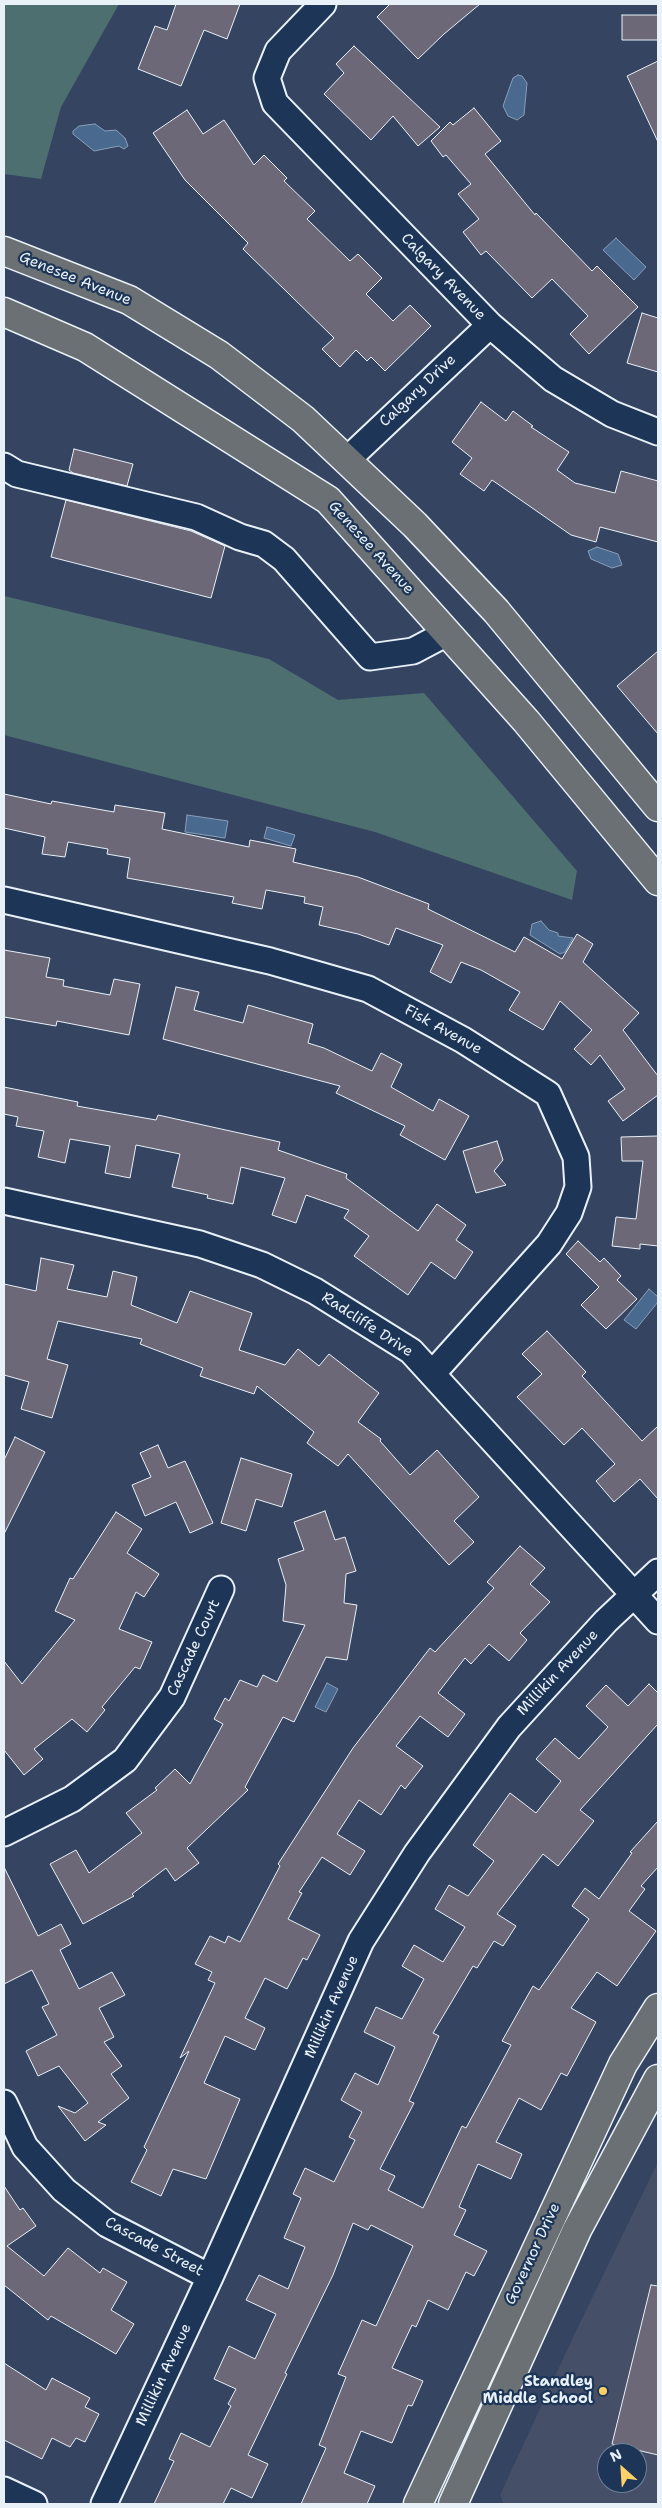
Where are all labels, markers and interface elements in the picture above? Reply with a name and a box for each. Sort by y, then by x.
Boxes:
street label: Calgary Avenue [397,230,489,324]
street label: Genesee Avenue [16,248,134,310]
street label: Calgary Drive [376,351,460,431]
street label: Genesee Avenue [324,498,418,598]
street label: Fisk Avenue [401,1001,485,1059]
street label: Radcliffe Drive [318,1289,416,1361]
street label: Cascade Court [164,1597,224,1699]
street label: Millikin Avenue [514,1626,602,1720]
street label: Millikin Avenue [301,1953,363,2061]
street label: Governor Drive [502,2200,564,2308]
street label: Cascade Street [102,2213,206,2281]
street label: Millikin Avenue [132,2321,196,2429]
place label: Standley Middle School [483,2373,593,2408]
marker: Standley Middle School [597,2385,609,2397]
north arrow [597,2443,647,2493]
text: N [607,2445,625,2466]

